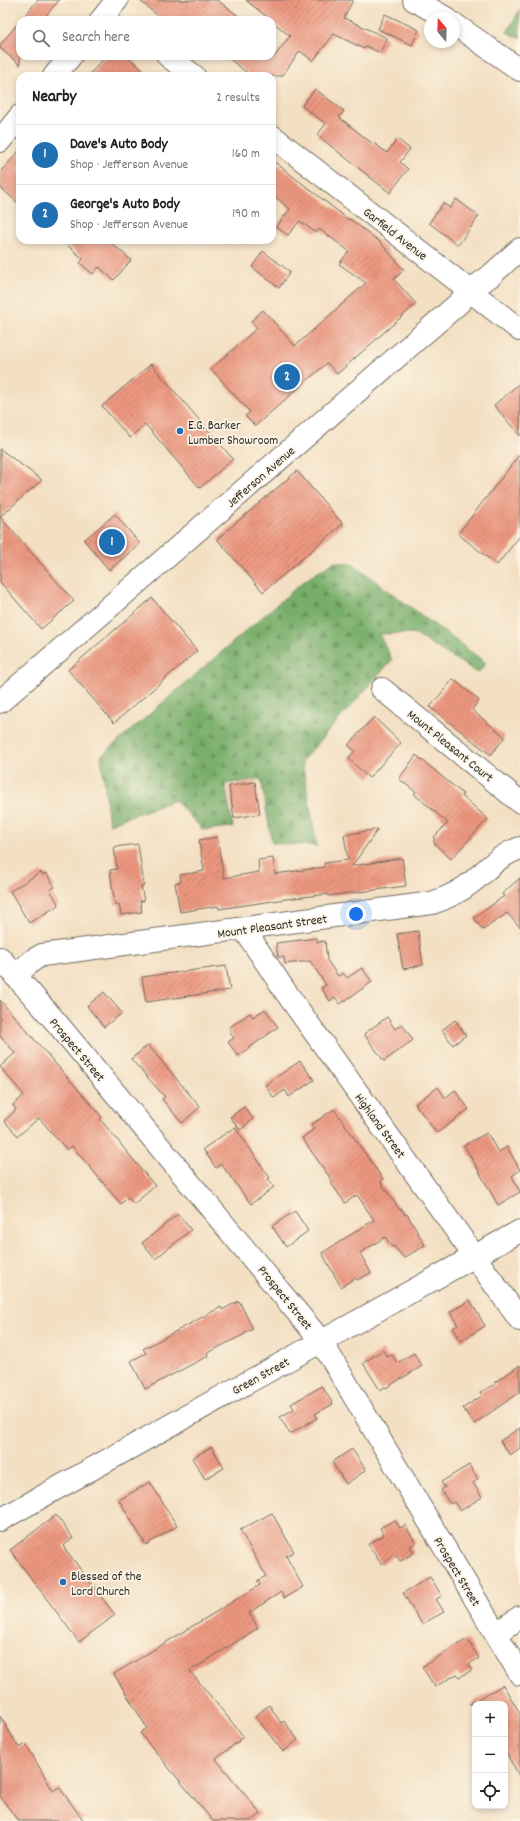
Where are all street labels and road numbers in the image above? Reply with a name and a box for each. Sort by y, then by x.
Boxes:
street label: Garfield Avenue [358,204,431,266]
street label: Jefferson Avenue [223,442,300,513]
street label: Mount Pleasant Court [402,706,497,788]
street label: Mount Pleasant Street [216,910,329,945]
street label: Prospect Street [44,1015,109,1087]
street label: Highland Street [349,1090,409,1163]
street label: Prospect Street [252,1262,316,1335]
street label: Green Street [229,1353,294,1401]
street label: Prospect Street [428,1534,484,1611]

